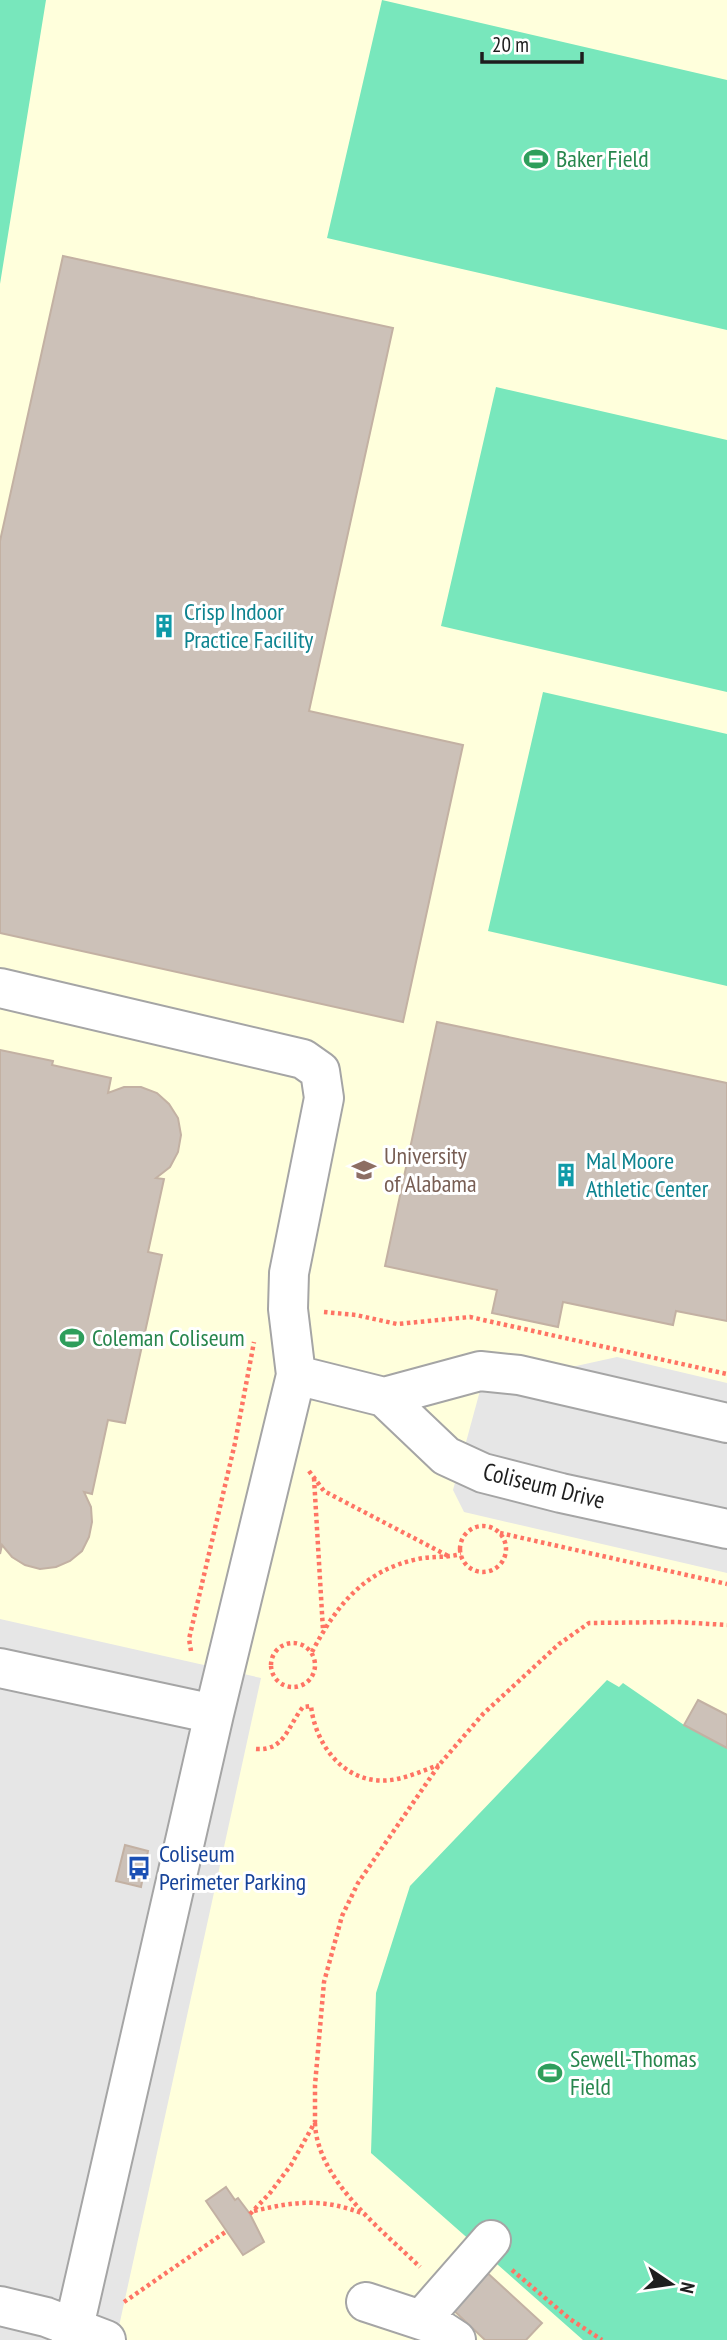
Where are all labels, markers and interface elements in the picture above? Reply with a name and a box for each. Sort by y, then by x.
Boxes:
scale bar [482,21,582,65]
text: 20 m [492,31,529,58]
place label: Baker Field [556,143,649,174]
sports icon: Baker Field [522,145,550,173]
place label: Crisp Indoor Practice Facility [184,596,313,655]
building icon: Crisp Indoor Practice Facility [150,612,178,640]
place label: University of Alabama [384,1140,477,1199]
place label: Mal Moore Athletic Center [586,1145,709,1204]
school or university icon: University of Alabama [350,1156,378,1184]
building icon: Mal Moore Athletic Center [552,1161,580,1189]
place label: Coleman Coliseum [92,1322,245,1353]
sports icon: Coleman Coliseum [58,1324,86,1352]
street label: Coliseum Drive [480,1455,608,1516]
place label: Coliseum Perimeter Parking [159,1838,306,1897]
bus stop icon: Coliseum Perimeter Parking [125,1854,153,1882]
place label: Sewell-Thomas Field [570,2043,697,2102]
sports icon: Sewell-Thomas Field [536,2059,564,2087]
north arrow [636,2249,706,2319]
text: N [675,2280,700,2296]

